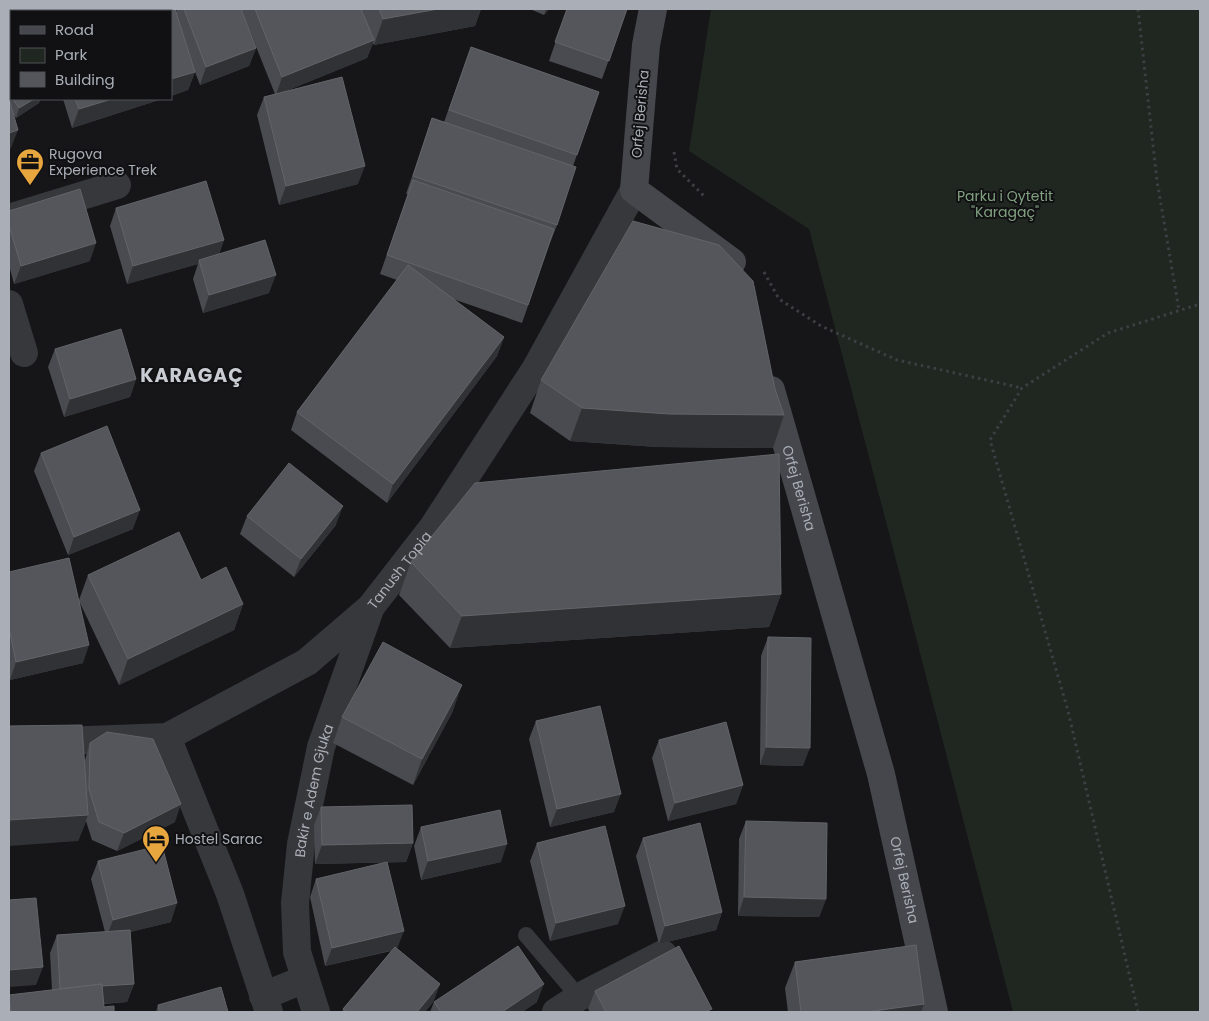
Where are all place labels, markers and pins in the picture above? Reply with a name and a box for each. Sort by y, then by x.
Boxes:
place label: Rugova Experience Trek [49,144,158,180]
office icon: Rugova Experience Trek [15,147,45,186]
hotel icon: Hostel Sarac [141,824,171,863]
place label: Hostel Sarac [175,829,263,849]

